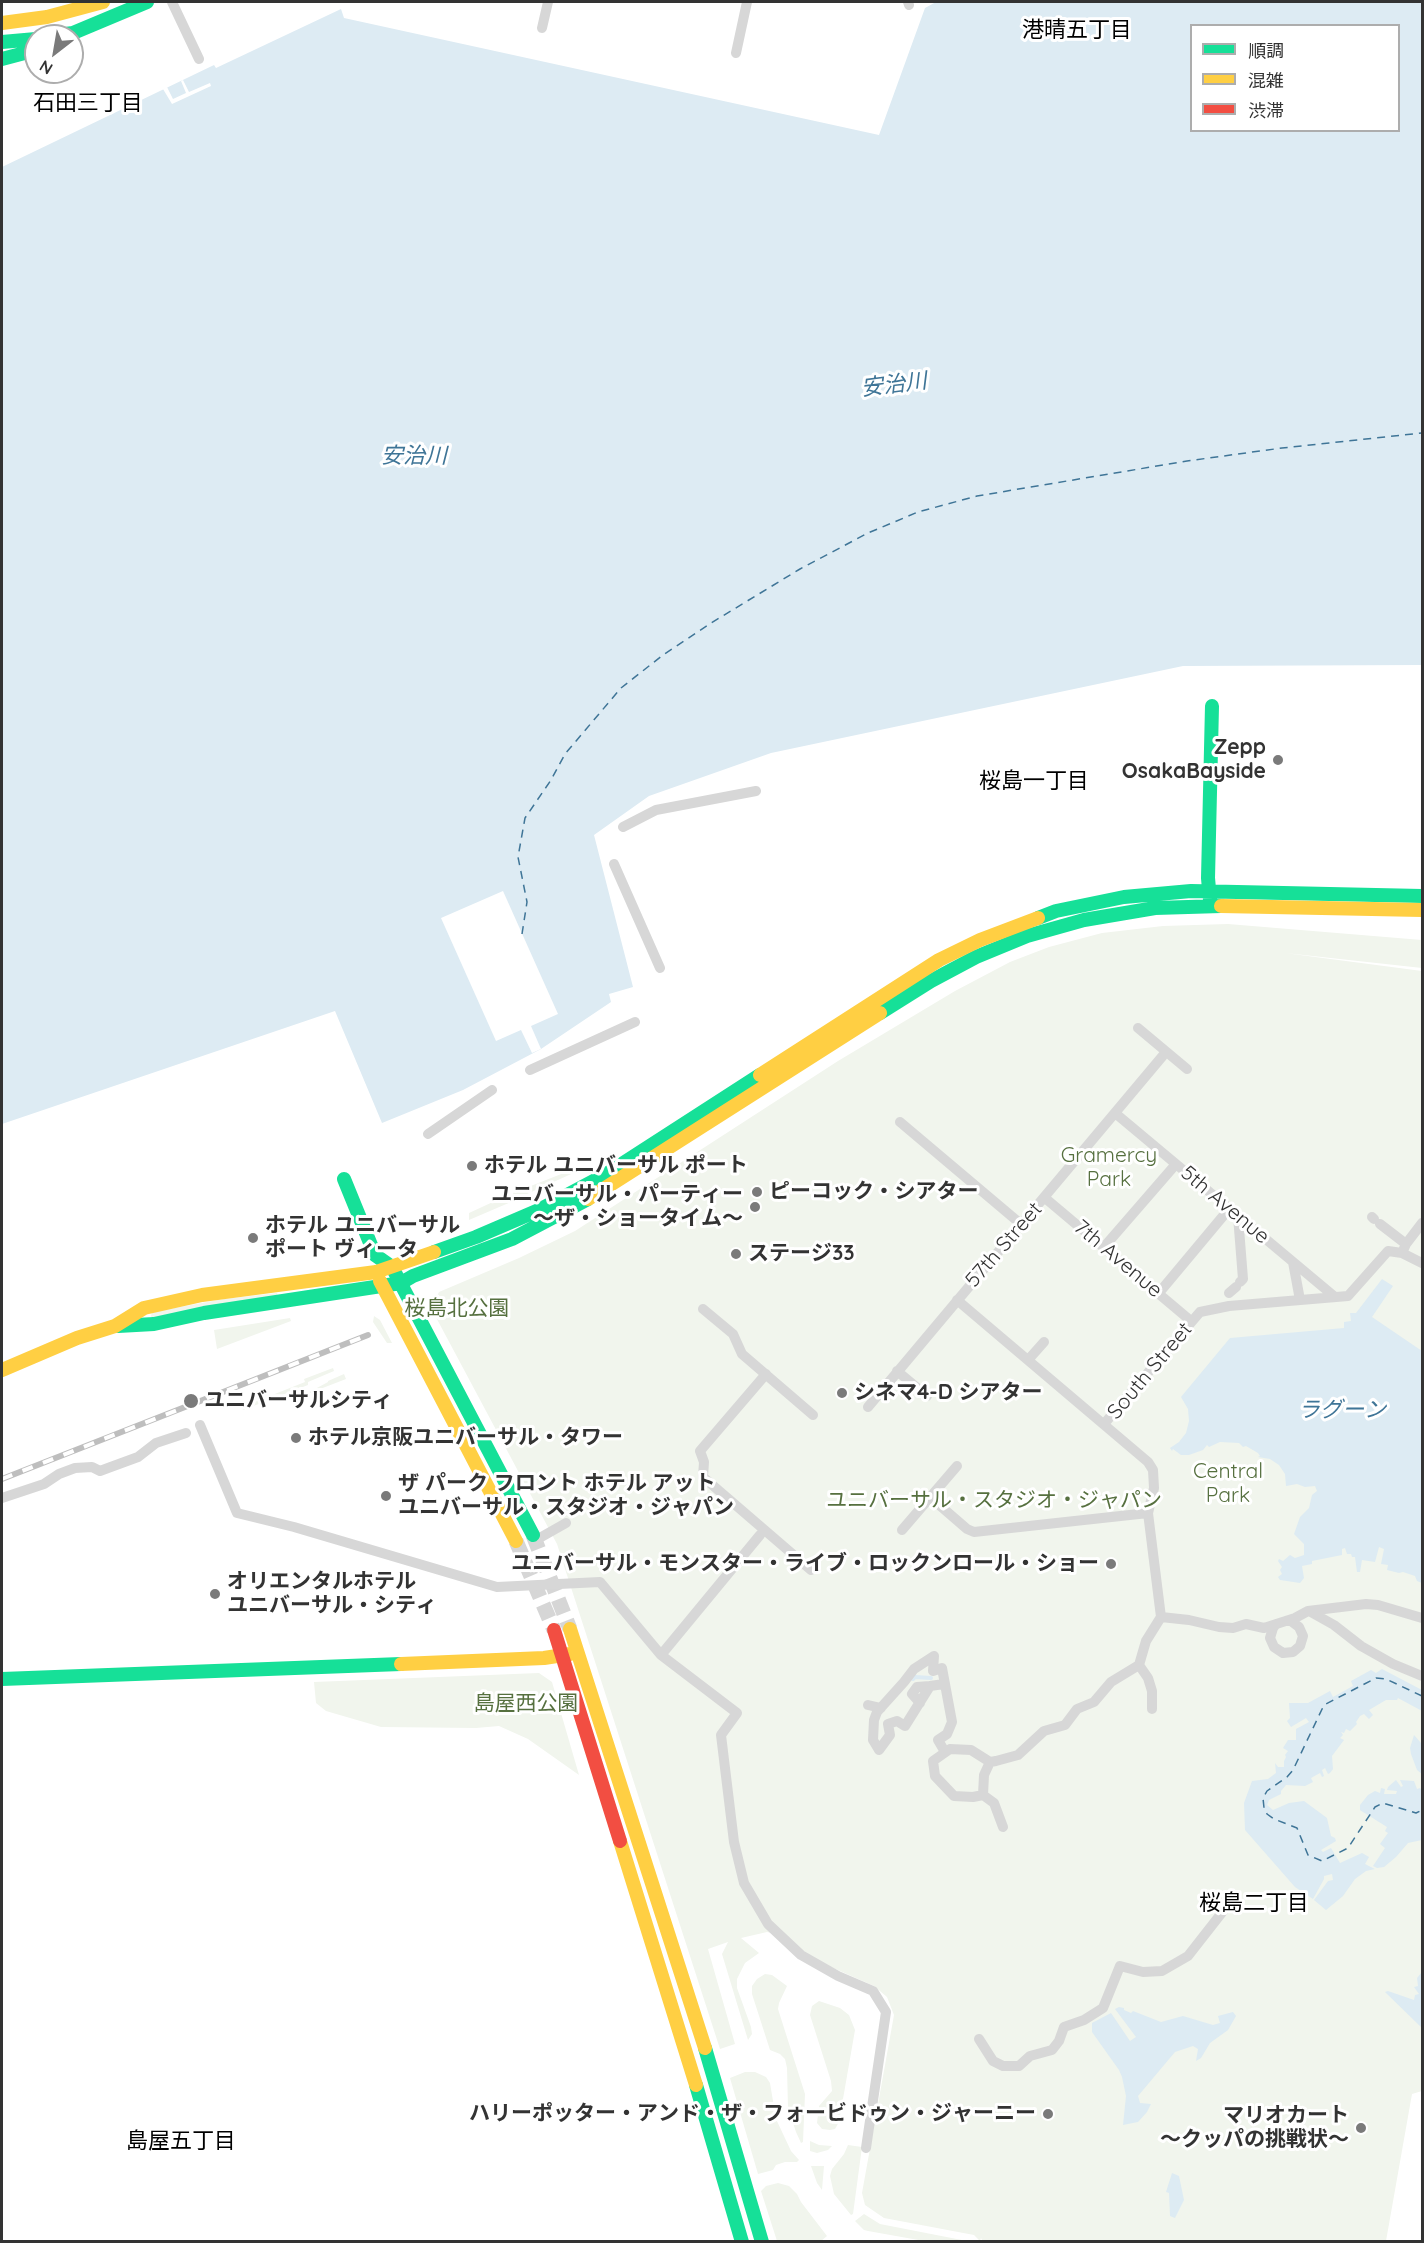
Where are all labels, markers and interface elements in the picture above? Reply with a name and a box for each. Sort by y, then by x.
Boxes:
district label: 港晴五丁目 [1022,17,1132,43]
north arrow [24,24,84,84]
legend [1190,24,1400,132]
text: 順調 [1248,39,1284,62]
text: N [36,56,56,79]
text: 混雑 [1248,69,1284,92]
district label: 石田三丁目 [33,90,143,116]
text: 渋滞 [1248,99,1284,122]
water label: 安治川 [860,368,928,402]
water label: 安治川 [381,443,447,469]
place label: Zepp OsakaBayside [1122,735,1266,785]
marker: Zepp OsakaBayside [1271,753,1285,767]
district label: 桜島一丁目 [979,768,1089,794]
park label: Gramercy Park [1061,1143,1157,1193]
place label: ホテル ユニバーサル ポート [484,1153,748,1179]
marker: ホテル ユニバーサル ポート [465,1159,479,1173]
street label: 5th Avenue [1176,1161,1274,1249]
place label: ピーコック・シアター [769,1179,979,1205]
place label: ユニバーサル・パーティー ～ザ・ショータイム～ [491,1182,743,1232]
marker: ピーコック・シアター [750,1185,764,1199]
street label: 57th Street [960,1197,1048,1293]
marker: ユニバーサル・パーティー ～ザ・ショータイム～ [748,1200,762,1214]
place label: ホテル ユニバーサル ポート ヴィータ [265,1213,460,1263]
street label: 7th Avenue [1069,1215,1167,1303]
marker: ホテル ユニバーサル ポート ヴィータ [246,1231,260,1245]
place label: ステージ33 [748,1241,855,1267]
marker: ステージ33 [729,1247,743,1261]
park label: 桜島北公園 [405,1296,509,1322]
street label: South Street [1102,1317,1198,1425]
place label: シネマ4-D シアター [854,1380,1043,1406]
marker: シネマ4-D シアター [835,1386,849,1400]
place label: ユニバーサルシティ [204,1388,393,1414]
marker: ユニバーサルシティ [182,1392,200,1410]
water label: ラグーン [1298,1397,1386,1423]
place label: ホテル京阪ユニバーサル・タワー [308,1425,623,1451]
marker: ホテル京阪ユニバーサル・タワー [289,1431,303,1445]
park label: Central Park [1193,1459,1263,1509]
place label: ザ パーク フロント ホテル アット ユニバーサル・スタジオ・ジャパン [398,1471,734,1521]
park label: ユニバーサル・スタジオ・ジャパン [826,1488,1162,1514]
marker: ザ パーク フロント ホテル アット ユニバーサル・スタジオ・ジャパン [379,1489,393,1503]
place label: ユニバーサル・モンスター・ライブ・ロックンロール・ショー [511,1551,1099,1577]
marker: ユニバーサル・モンスター・ライブ・ロックンロール・ショー [1104,1557,1118,1571]
place label: オリエンタルホテル ユニバーサル・シティ [227,1569,437,1619]
marker: オリエンタルホテル ユニバーサル・シティ [208,1587,222,1601]
park label: 島屋西公園 [474,1691,578,1717]
district label: 桜島二丁目 [1199,1890,1309,1916]
place label: ハリーポッター・アンド・ザ・フォービドゥン・ジャーニー [469,2101,1036,2127]
place label: マリオカート ～クッパの挑戦状～ [1160,2103,1349,2153]
marker: ハリーポッター・アンド・ザ・フォービドゥン・ジャーニー [1041,2107,1055,2121]
marker: マリオカート ～クッパの挑戦状～ [1354,2121,1368,2135]
district label: 島屋五丁目 [126,2128,236,2154]

